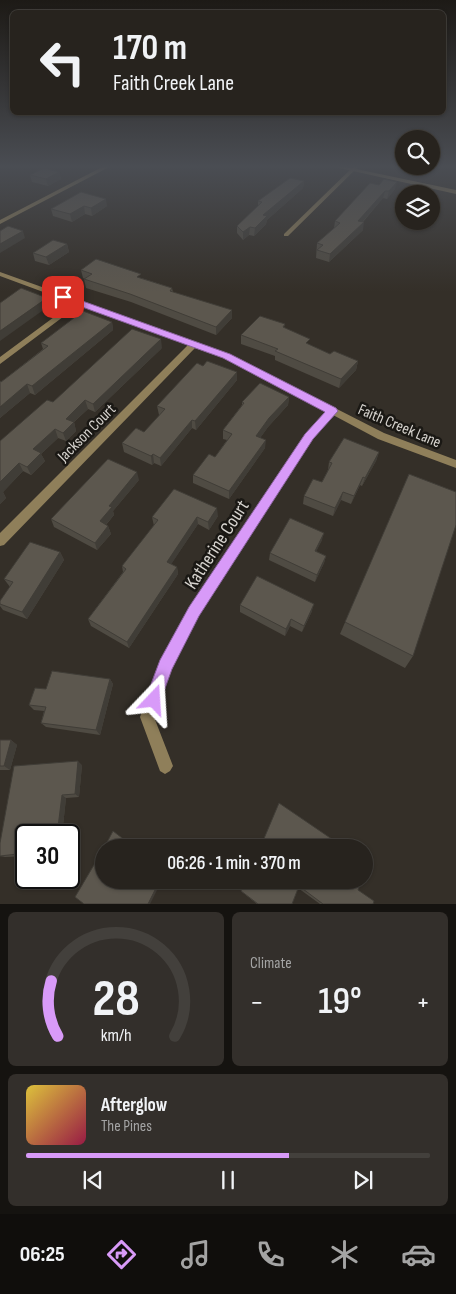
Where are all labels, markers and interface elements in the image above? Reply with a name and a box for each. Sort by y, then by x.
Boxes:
text: 170 m [113,27,187,70]
icon: left [30,30,95,95]
text: Faith Creek Lane [113,70,234,97]
map controls [395,130,440,230]
button: search [395,130,440,175]
button: layers [395,185,440,230]
pin [42,276,84,318]
icon: arrive [49,283,77,311]
street label: Jackson Court [53,400,120,467]
street label: Faith Creek Lane [355,400,444,452]
street label: Katherine Court [180,496,255,594]
position arrow [127,673,179,725]
speed limit sign: 30 [15,824,80,889]
text: 06:26 · 1 min · 370 m [167,852,301,875]
text: Climate [250,954,292,973]
text: 28 [92,968,140,1031]
text: 19° [318,979,362,1024]
text: − [250,986,264,1019]
text: + [416,986,430,1019]
text: km/h [101,1025,131,1046]
text: Afterglow [101,1094,167,1117]
text: The Pines [101,1117,152,1136]
icon: previous [79,1166,107,1194]
icon: pause [214,1166,242,1194]
icon: next [349,1166,377,1194]
icon: directions [104,1237,139,1272]
icon: music [178,1237,213,1272]
icon: phone [253,1237,288,1272]
icon: climate [327,1237,362,1272]
icon: car [401,1237,436,1272]
text: 06:25 [20,1241,65,1268]

